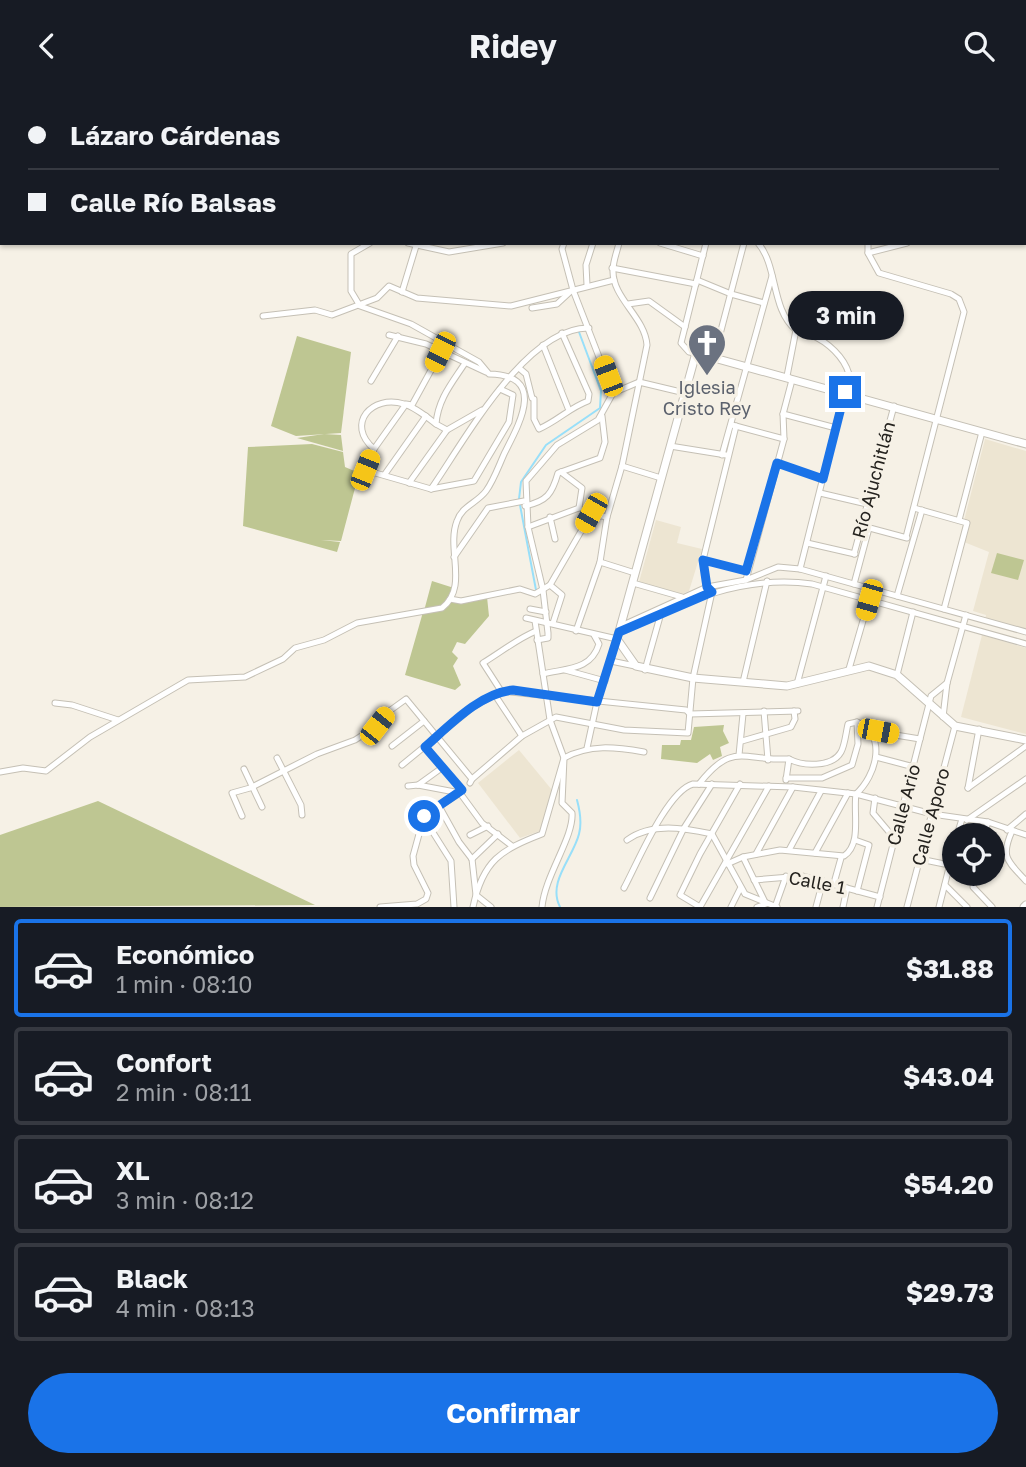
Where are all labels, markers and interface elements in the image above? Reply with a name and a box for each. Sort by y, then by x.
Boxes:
icon: back [28,27,66,65]
text: Ridey [469,27,557,65]
icon: search [960,27,998,65]
text: Lázaro Cárdenas [70,120,280,151]
text: Calle Río Balsas [70,187,276,218]
callout: 3 min [787,291,903,339]
text: 3 min [816,301,876,329]
church icon: Iglesia Cristo Rey [686,322,728,377]
car [422,329,459,375]
car [591,353,626,399]
place label: Iglesia Cristo Rey [663,376,751,419]
route end [829,376,861,408]
street label: Río Ajuchitlán [847,419,899,541]
car [348,447,383,493]
car [572,490,611,536]
car [854,577,885,623]
car [356,703,399,749]
car [856,717,901,745]
street label: Calle Ario [882,762,924,848]
street label: Calle Aporo [906,765,954,868]
route start [408,800,440,832]
map controls [942,823,1005,886]
button: locate [942,823,1005,886]
street label: Calle 1 [787,866,848,898]
icon: car [32,937,95,1000]
text: Económico [116,939,254,970]
text: $31.88 [906,953,994,984]
text: 1 min · 08:10 [116,970,253,998]
icon: car [32,1045,95,1108]
text: Confort [116,1047,212,1078]
text: $43.04 [903,1061,994,1092]
text: 2 min · 08:11 [116,1078,252,1106]
icon: car [32,1153,95,1216]
text: XL [116,1155,150,1186]
text: $54.20 [903,1169,994,1200]
text: 3 min · 08:12 [116,1186,254,1214]
icon: car [32,1261,95,1324]
text: Black [116,1263,188,1294]
text: $29.73 [906,1277,994,1308]
text: 4 min · 08:13 [116,1294,255,1322]
button: Confirmar [28,1373,998,1453]

